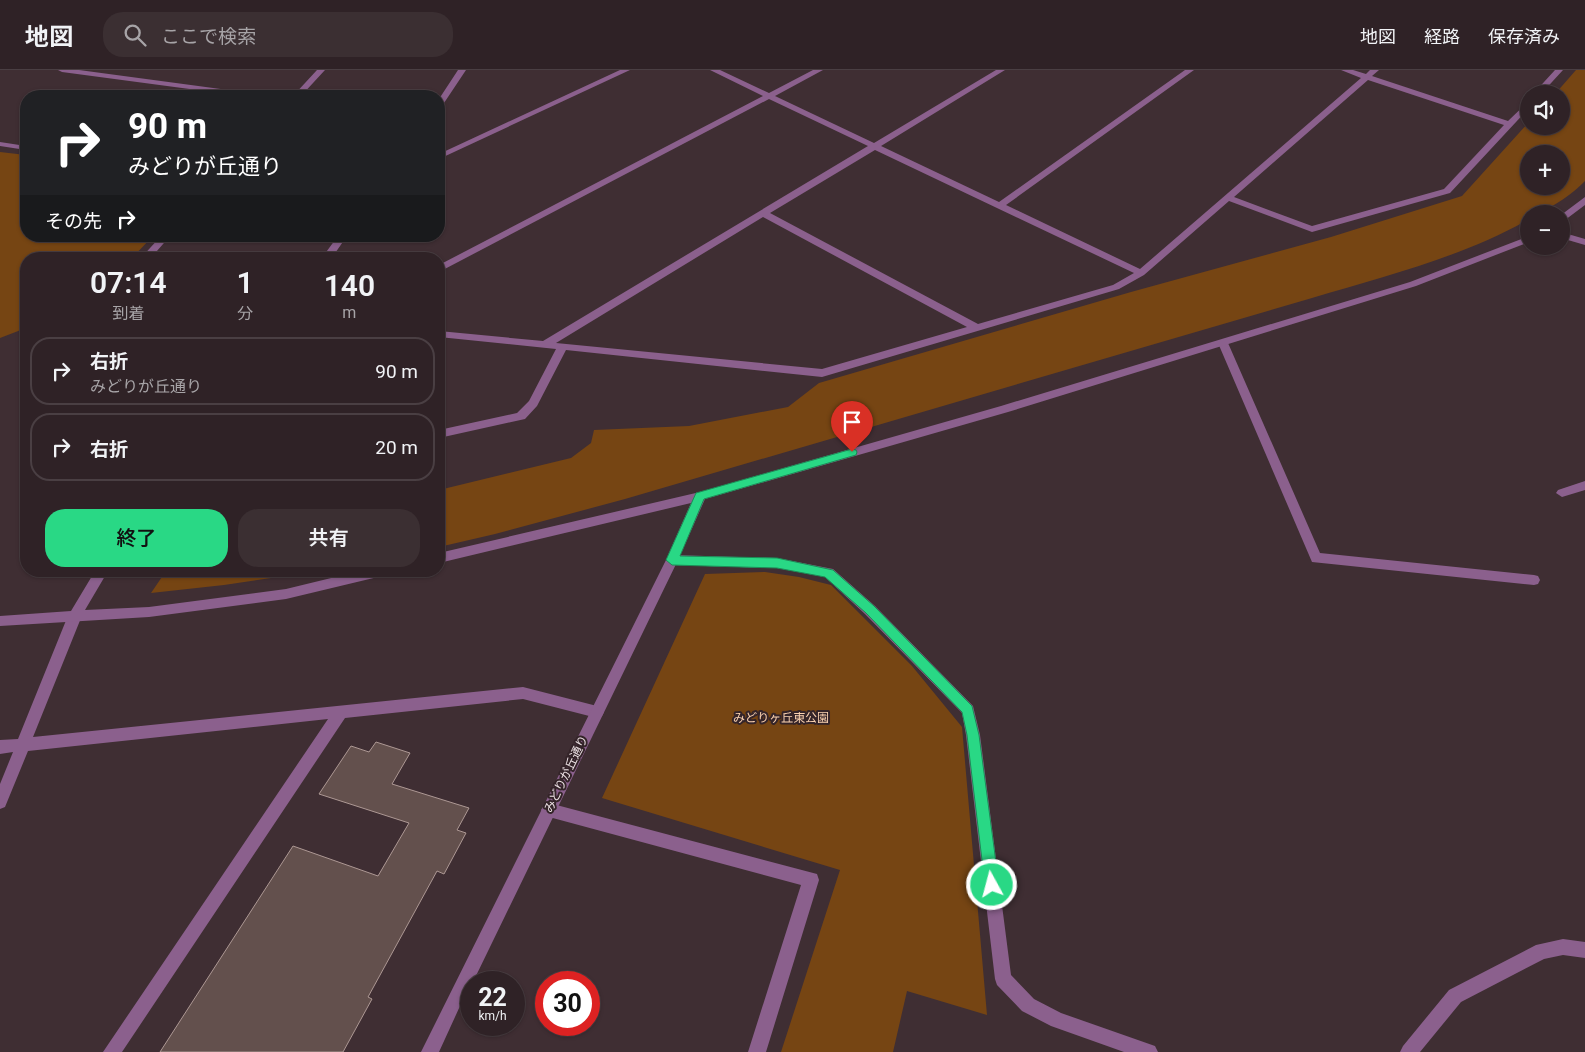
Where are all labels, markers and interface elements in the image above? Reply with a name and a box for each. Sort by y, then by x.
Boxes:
search box [103,12,453,57]
icon: search [121,21,149,49]
text: 地図 [25,23,73,51]
text: ここで検索 [161,25,256,48]
text: 地図 [1360,26,1396,47]
text: 経路 [1424,26,1460,47]
text: 保存済み [1488,26,1560,47]
map controls [1520,85,1570,255]
button: sound [1520,85,1570,135]
text: 90 m [128,106,207,147]
icon: right [45,110,110,175]
button: + [1520,145,1570,195]
text: みどりが丘通り [128,154,282,179]
icon: right [112,205,140,233]
button: − [1520,205,1570,255]
text: その先 [45,210,102,233]
text: 07:14 [90,265,167,300]
text: 1 [237,265,254,300]
text: 140 [324,268,375,303]
text: m [342,303,356,322]
text: 到着 [112,304,144,323]
text: 分 [237,304,253,323]
text: 右折 [90,350,128,373]
icon: right [47,357,75,385]
text: 90 m [375,360,418,383]
text: みどりが丘通り [90,377,202,396]
pin [831,401,873,452]
icon: arrive [838,408,866,436]
icon: right [47,433,75,461]
text: 20 m [375,436,418,459]
text: 右折 [90,438,128,461]
button: 終了 [45,509,228,567]
button: 共有 [238,509,420,567]
park label: みどりヶ丘東公園 [733,711,829,725]
street label: みどりが丘通り [541,733,591,815]
position arrow [965,858,1017,910]
speed limit sign: 30 [535,971,600,1036]
text: 22 [478,983,507,1012]
text: km/h [478,1009,507,1023]

